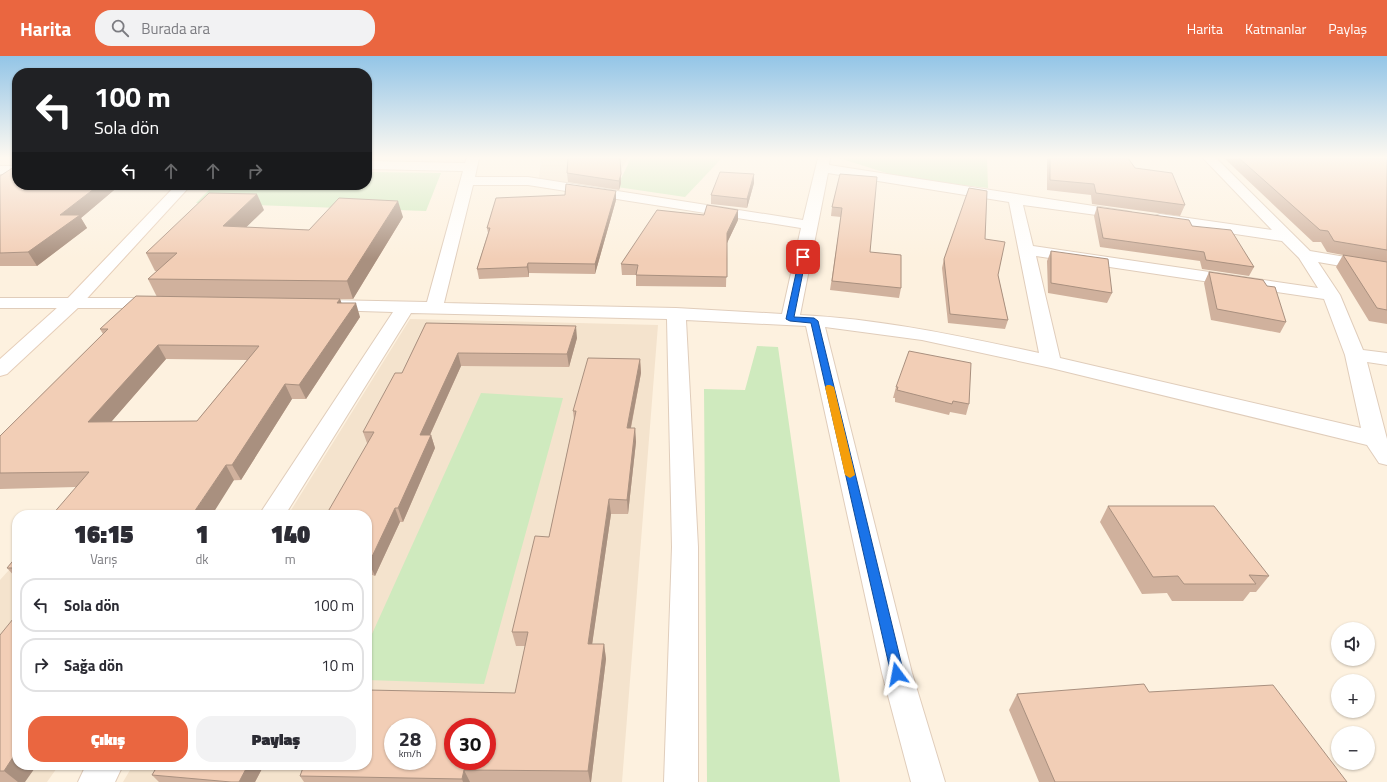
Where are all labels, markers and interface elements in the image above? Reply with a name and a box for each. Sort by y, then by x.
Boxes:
search box [95,10,375,46]
text: Harita [20,14,71,43]
icon: search [109,17,131,39]
text: Burada ara [141,17,210,40]
text: Harita [1187,18,1223,39]
text: Katmanlar [1245,18,1306,39]
text: Paylaş [1328,18,1367,39]
text: 100 m [94,75,171,118]
icon: left [28,84,80,136]
text: Sola dön [94,114,159,141]
icon: left [118,160,140,182]
icon: ahead [160,160,182,182]
icon: ahead [202,160,224,182]
icon: right [244,160,266,182]
pin [786,240,820,274]
icon: arrive [792,246,814,268]
text: 16:15 [74,516,134,552]
text: 1 [195,516,209,552]
text: 140 [271,516,310,552]
text: Varış [90,549,117,569]
text: dk [195,549,209,569]
text: m [285,549,296,569]
icon: left [30,594,52,616]
text: Sola dön [64,594,120,617]
text: 100 m [313,594,354,617]
map controls [1331,622,1375,770]
button: sound [1331,622,1375,666]
position arrow [876,653,918,695]
icon: right [30,654,52,676]
text: Sağa dön [64,654,123,677]
text: 10 m [321,654,354,677]
button: + [1331,674,1375,718]
button: Çıkış [28,716,188,762]
button: Paylaş [196,716,356,762]
speed limit sign: 30 [444,718,496,770]
text: 28 [399,723,421,754]
button: − [1331,726,1375,770]
text: km/h [399,746,421,761]

